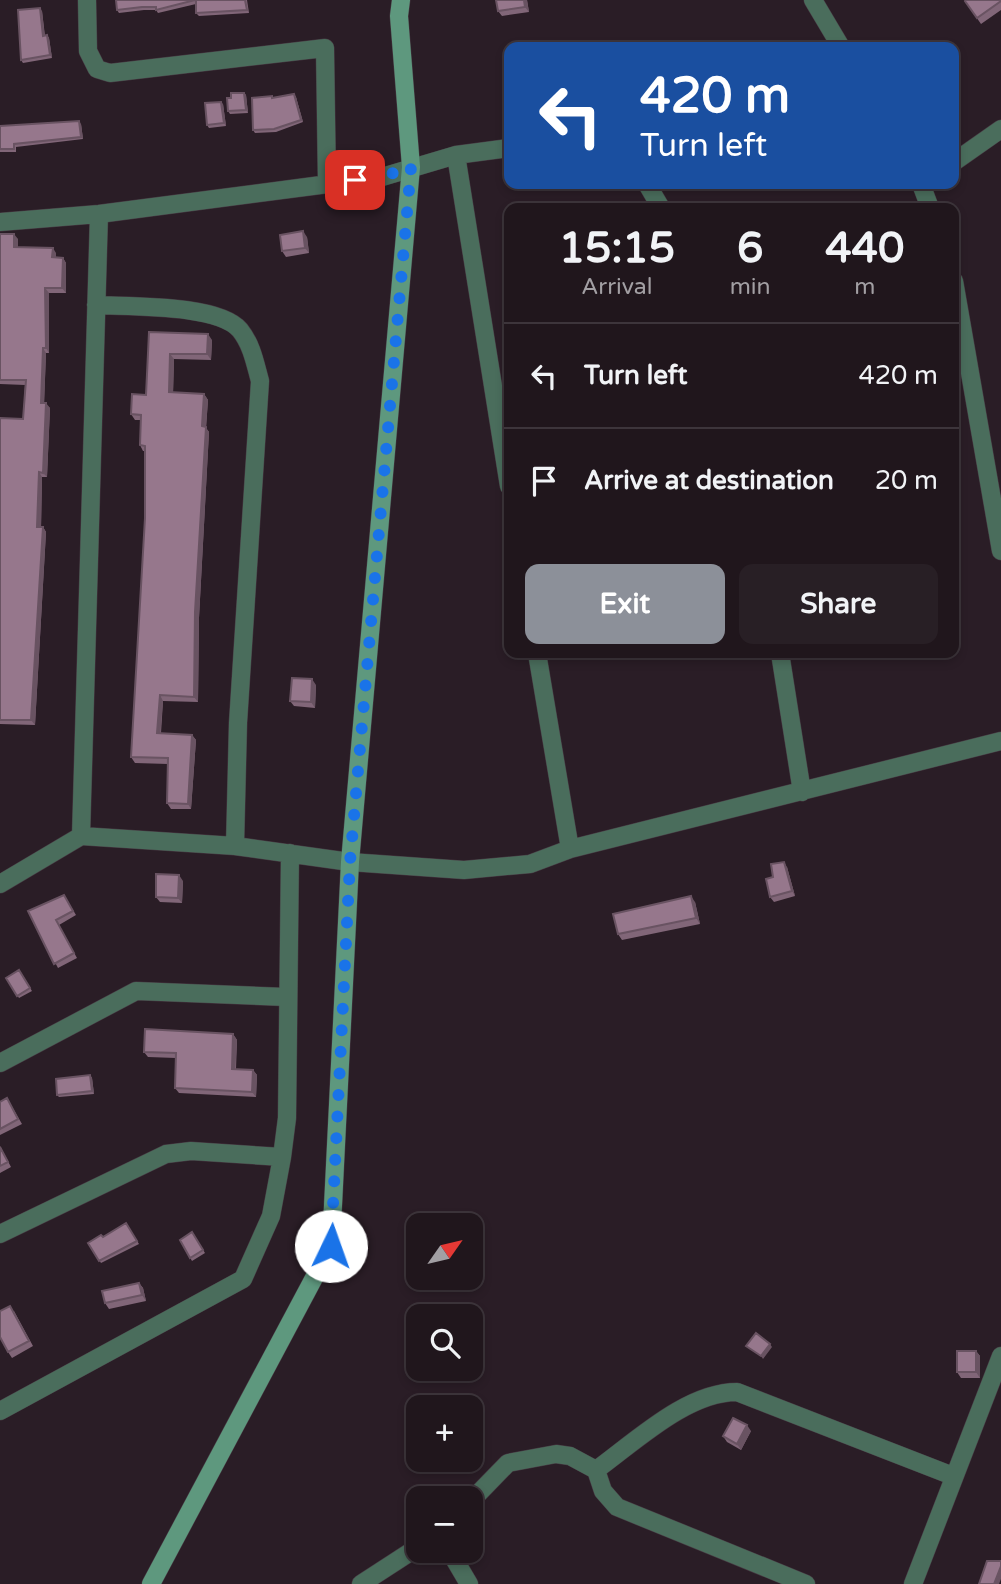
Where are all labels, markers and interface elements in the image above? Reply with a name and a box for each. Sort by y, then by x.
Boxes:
text: 420 m [640,67,790,126]
icon: left [525,70,616,161]
text: Turn left [640,127,767,165]
pin [325,150,385,210]
icon: arrive [336,161,374,199]
text: 15:15 [559,223,675,274]
text: 6 [737,223,763,274]
text: 440 [825,223,904,274]
text: Arrival [581,273,652,301]
text: min [730,273,771,301]
text: m [854,273,875,301]
icon: left [525,357,563,395]
text: Turn left [584,360,687,391]
text: 420 m [858,360,938,391]
icon: arrive [525,462,563,500]
text: Arrive at destination [584,465,834,496]
text: 20 m [875,465,938,496]
button: Exit [525,564,725,644]
button: Share [739,564,938,644]
position arrow [294,1209,368,1283]
north arrow [406,1213,483,1290]
map controls [406,1213,483,1563]
button: search [406,1304,483,1381]
button: + [406,1395,483,1472]
button: − [406,1486,483,1563]

